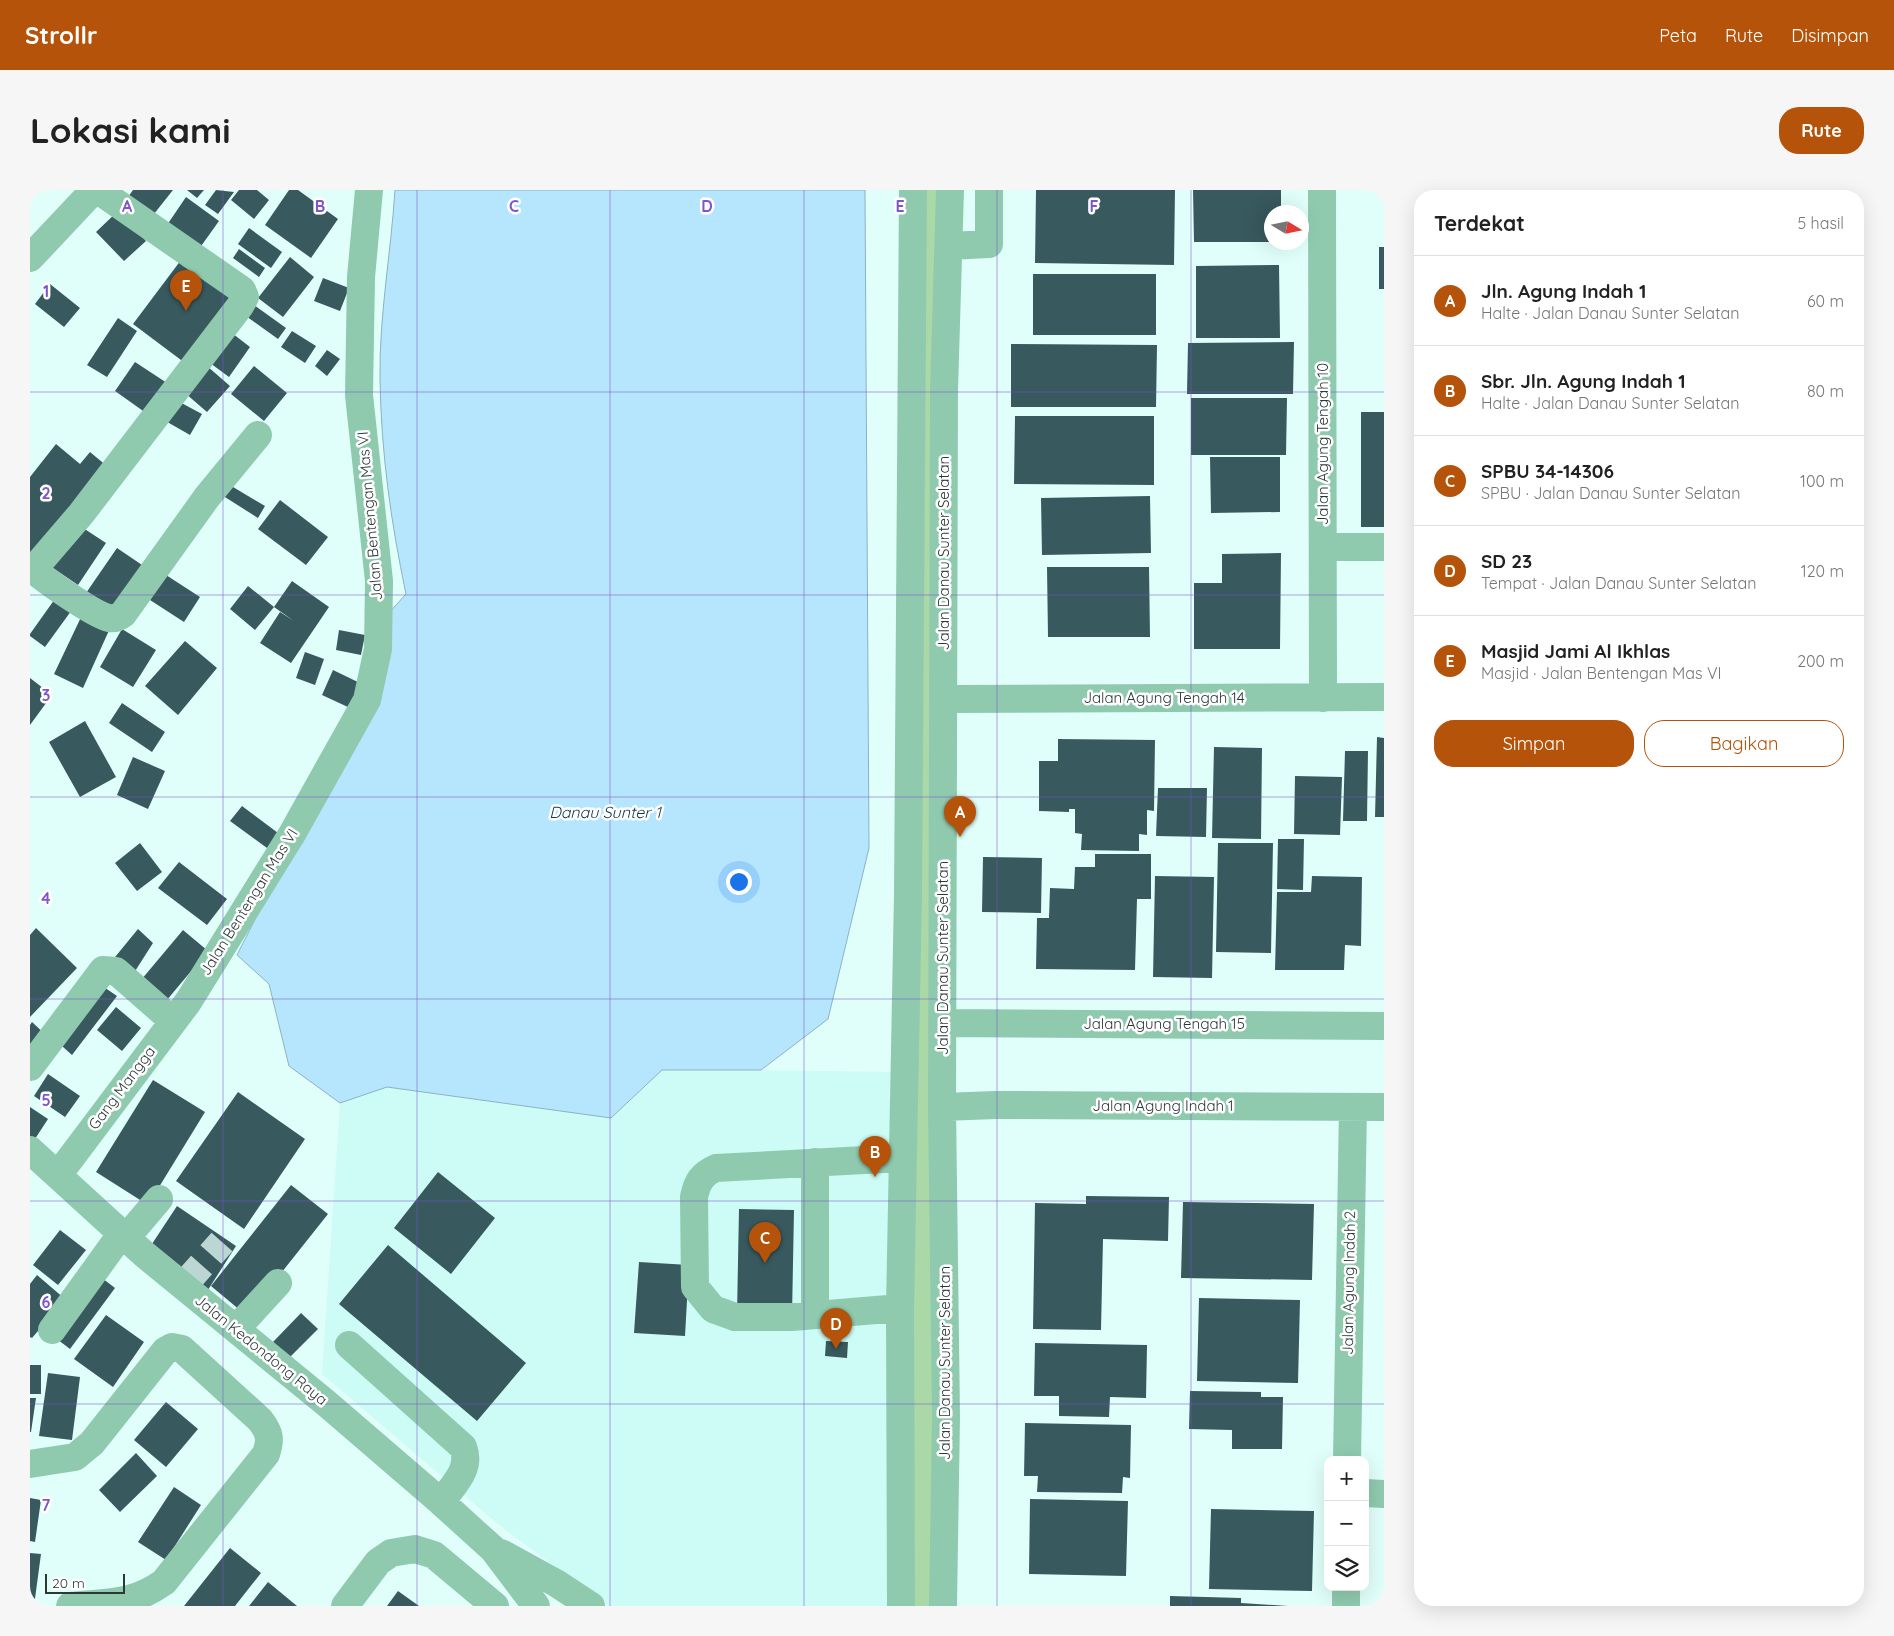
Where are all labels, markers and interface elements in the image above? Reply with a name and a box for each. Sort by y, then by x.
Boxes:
text: Strollr [25,20,97,50]
text: Peta [1659,24,1697,47]
text: Rute [1725,24,1763,47]
text: Disimpan [1791,24,1869,47]
button: Rute [1779,107,1864,154]
text: Lokasi kami [30,108,230,152]
text: A [122,196,133,216]
text: B [315,196,325,216]
text: C [509,196,519,216]
text: D [701,196,713,216]
text: E [895,196,905,216]
text: F [1090,196,1099,216]
north arrow [1264,205,1309,250]
text: Terdekat [1434,210,1525,236]
text: 5 hasil [1798,213,1844,233]
pin: E [170,270,202,311]
text: Jln. Agung Indah 1 [1481,279,1646,303]
text: 1 [43,281,49,301]
text: A [1445,291,1455,311]
text: 60 m [1807,291,1844,311]
text: Halte · Jalan Danau Sunter Selatan [1481,303,1739,323]
street label: Jalan Agung Tengah 10 [1313,363,1332,525]
text: Sbr. Jln. Agung Indah 1 [1481,369,1686,393]
text: B [1445,381,1455,401]
text: 80 m [1807,381,1844,401]
text: Halte · Jalan Danau Sunter Selatan [1481,393,1739,413]
street label: Jalan Bentengan Mas VI [353,431,386,601]
street label: Jalan Danau Sunter Selatan [934,456,953,650]
text: SPBU 34-14306 [1481,459,1614,483]
text: C [1445,471,1455,491]
text: 100 m [1800,471,1844,491]
text: 2 [41,483,51,503]
text: SPBU · Jalan Danau Sunter Selatan [1481,483,1741,503]
text: SD 23 [1481,549,1532,573]
text: D [1444,561,1456,581]
text: 120 m [1801,561,1844,581]
text: Tempat · Jalan Danau Sunter Selatan [1481,573,1756,593]
text: Masjid Jami Al Ikhlas [1481,639,1670,663]
text: E [1445,651,1455,671]
text: 200 m [1797,651,1844,671]
text: Masjid · Jalan Bentengan Mas VI [1481,663,1722,683]
text: 3 [42,685,50,705]
street label: Jalan Agung Tengah 14 [1083,688,1245,707]
button: Simpan [1434,720,1634,767]
button: Bagikan [1644,720,1844,767]
pin: A [944,796,976,837]
water label: Danau Sunter 1 [549,802,662,822]
street label: Jalan Bentengan Mas VI [196,825,302,979]
street label: Jalan Danau Sunter Selatan [933,861,952,1055]
your location [726,869,752,895]
text: 4 [41,888,51,908]
street label: Jalan Agung Tengah 15 [1083,1014,1245,1033]
street label: Gang Mangga [84,1042,159,1133]
text: 5 [41,1090,51,1110]
street label: Jalan Agung Indah 1 [1092,1096,1234,1115]
pin: B [859,1136,891,1177]
street label: Jalan Agung Indah 2 [1338,1211,1359,1355]
pin: C [749,1222,781,1263]
street label: Jalan Danau Sunter Selatan [935,1266,954,1460]
street label: Jalan Kedondong Raya [191,1290,331,1409]
text: 6 [42,1292,51,1312]
pin: D [820,1308,852,1349]
map controls [1324,1456,1369,1591]
button: + [1324,1456,1369,1501]
text: 7 [42,1495,51,1515]
button: − [1324,1501,1369,1546]
button: layers [1324,1546,1369,1591]
scale bar [45,1571,125,1594]
text: 20 m [52,1574,85,1592]

